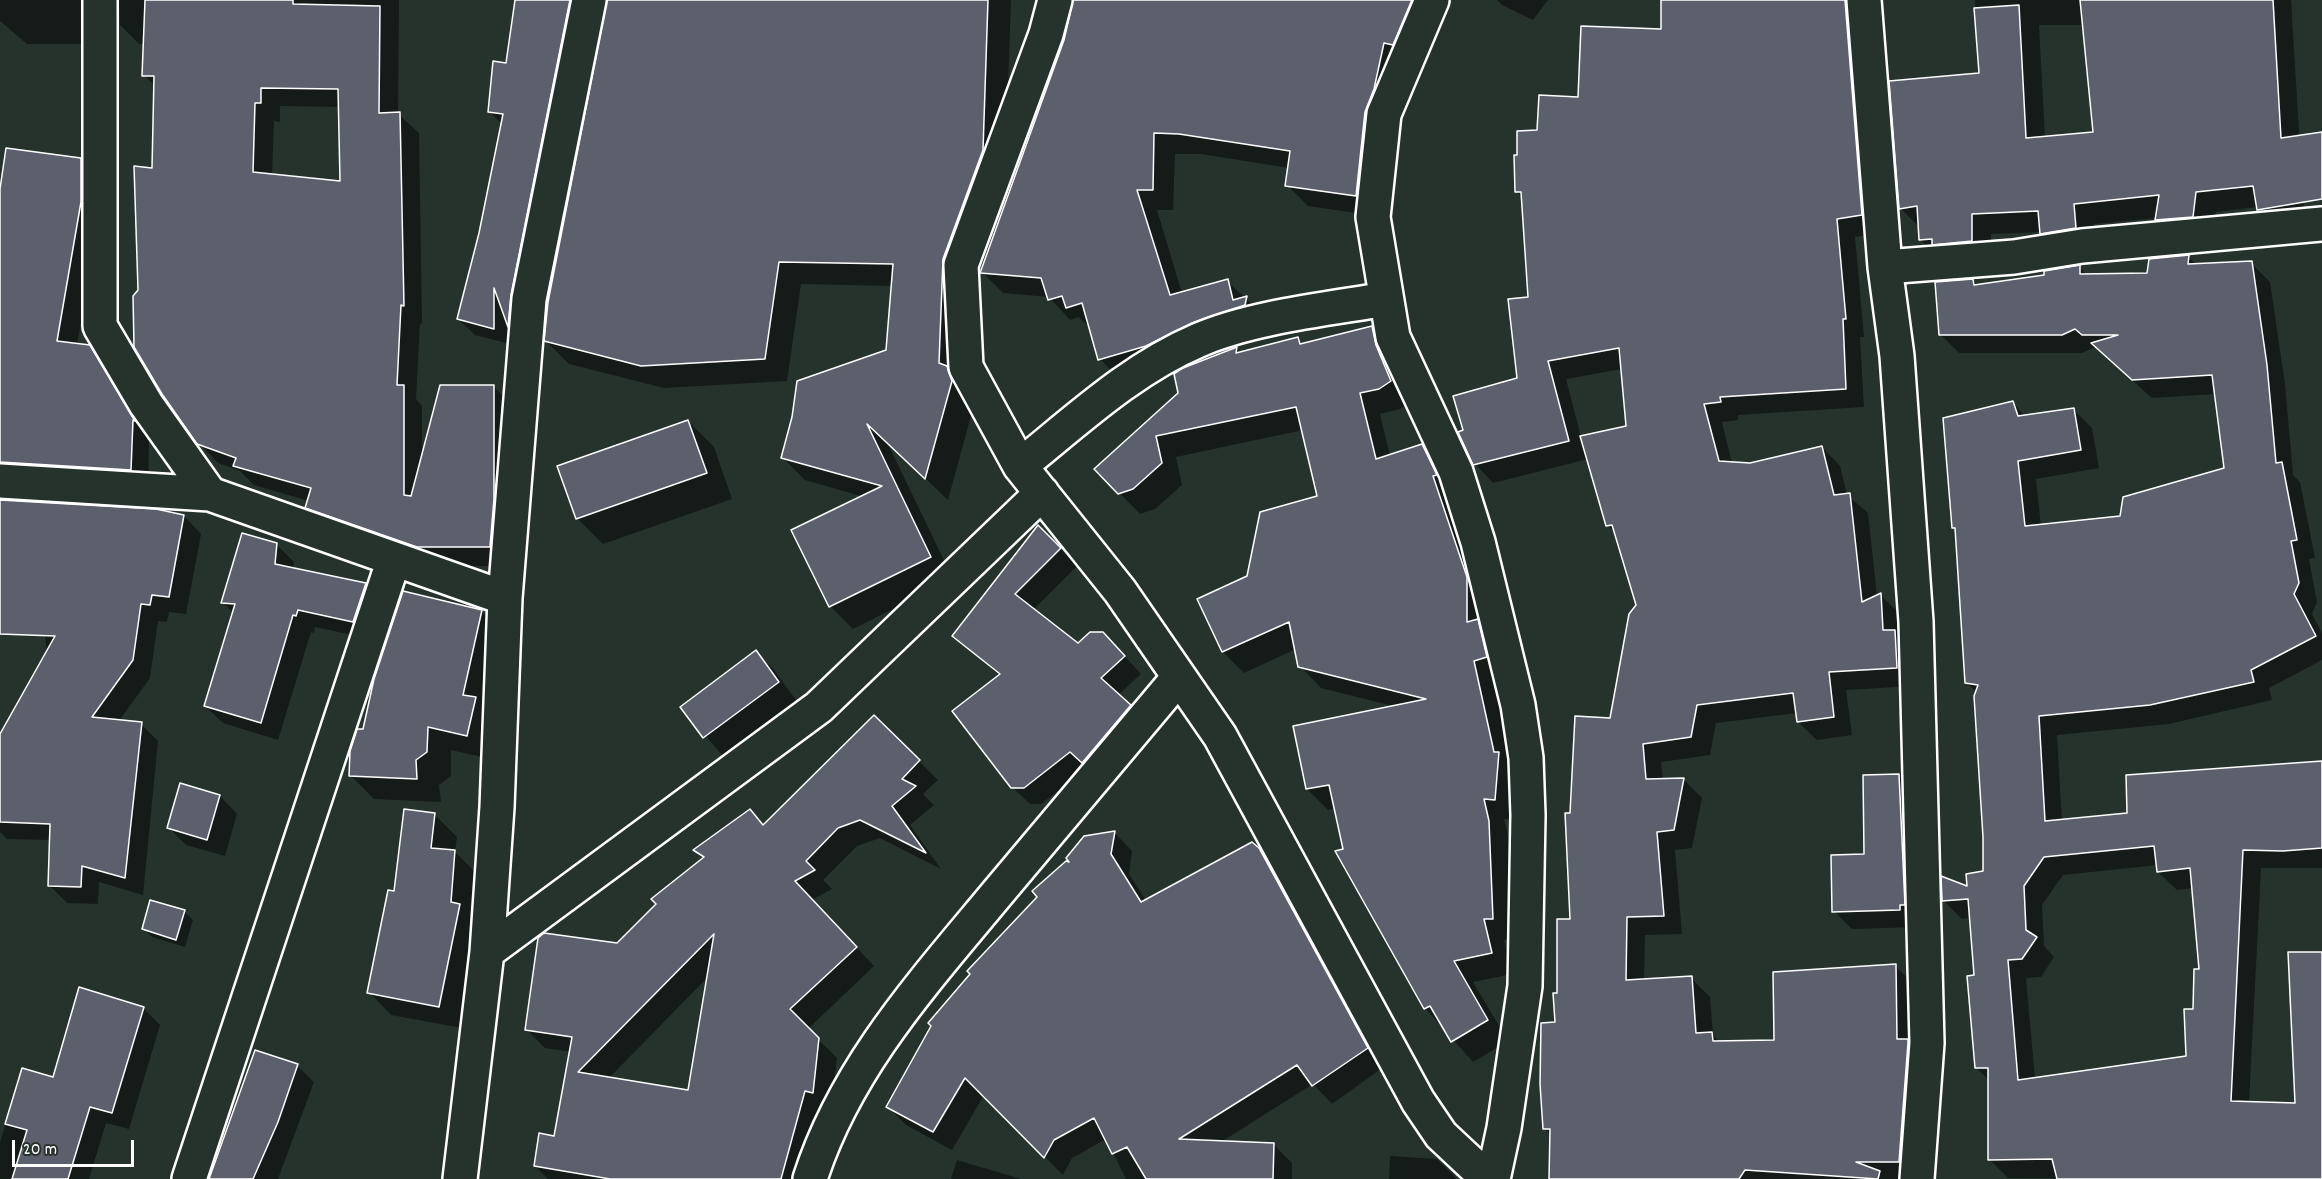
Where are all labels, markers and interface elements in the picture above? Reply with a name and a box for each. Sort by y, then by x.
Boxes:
scale bar [15,1128,136,1166]
text: 20 m [23,1138,57,1163]

